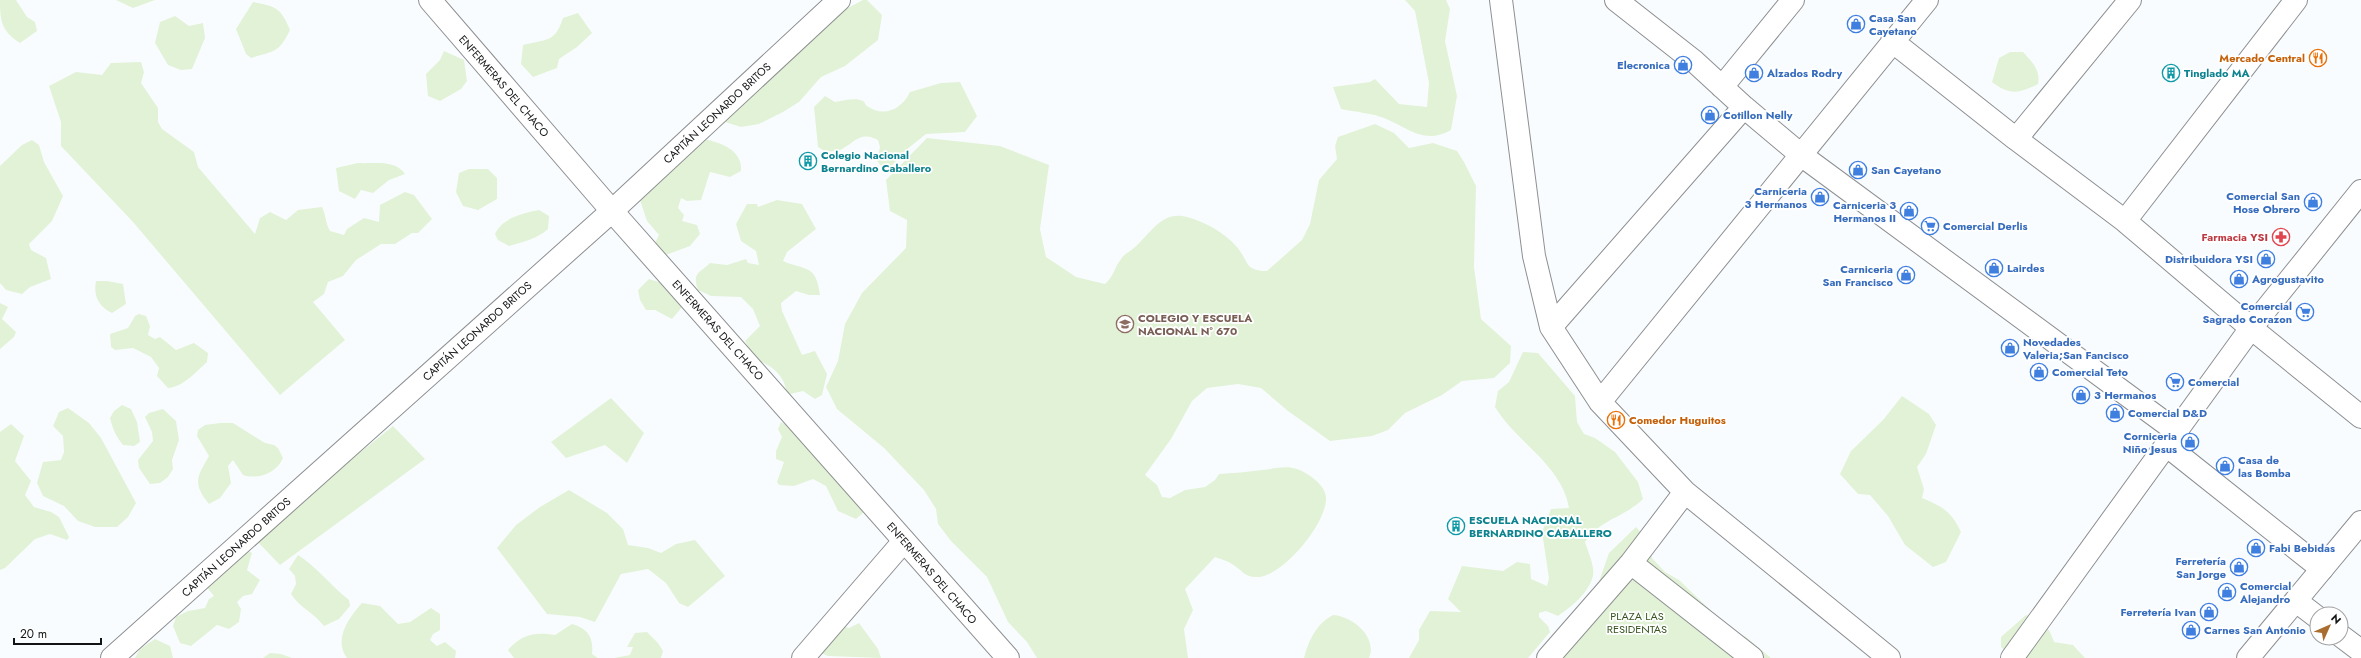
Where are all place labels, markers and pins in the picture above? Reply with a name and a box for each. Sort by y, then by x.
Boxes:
place label: Casa San Cayetano [1869,10,1917,39]
shop icon: Casa San Cayetano [1846,14,1866,34]
restaurant icon: Mercado Central [2308,48,2328,68]
place label: Mercado Central [2219,50,2305,66]
shop icon: Elecronica [1673,55,1693,75]
place label: Elecronica [1617,57,1670,73]
shop icon: Alzados Rodry [1744,63,1764,83]
building icon: Tinglado MA [2161,63,2181,83]
place label: Alzados Rodry [1766,65,1843,81]
place label: Tinglado MA [2184,65,2251,81]
shop icon: Cotillon Nelly [1700,105,1720,125]
place label: Cotillon Nelly [1723,107,1793,123]
place label: Colegio Nacional Bernardino Caballero [821,147,932,176]
building icon: Colegio Nacional Bernardino Caballero [798,151,818,171]
shop icon: San Cayetano [1848,160,1868,180]
place label: San Cayetano [1871,162,1942,178]
place label: Carniceria 3 Hermanos [1745,183,1807,212]
shop icon: Carniceria 3 Hermanos [1810,187,1830,207]
place label: Comercial San Hose Obrero [2226,188,2301,217]
shop icon: Comercial San Hose Obrero [2303,192,2323,212]
place label: Carniceria 3 Hermanos II [1833,197,1896,226]
shop icon: Carniceria 3 Hermanos II [1899,201,1919,221]
supermarket icon: Comercial Derlis [1920,216,1940,236]
place label: Comercial Derlis [1943,218,2027,234]
pharmacy icon: Farmacia YSI [2271,227,2291,247]
place label: Farmacia YSI [2201,229,2268,245]
shop icon: Distribuidora YSI [2256,249,2276,269]
place label: Distribuidora YSI [2165,251,2253,267]
shop icon: Lairdes [1984,258,2004,278]
place label: Lairdes [2007,260,2044,276]
place label: Carniceria San Francisco [1823,261,1894,290]
shop icon: Carniceria San Francisco [1896,265,1916,285]
shop icon: Agrogustavito [2229,269,2249,289]
place label: Agrogustavito [2251,271,2324,287]
place label: Comercial Sagrado Corazon [2202,298,2292,327]
supermarket icon: Comercial Sagrado Corazon [2295,302,2315,322]
place label: COLEGIO Y ESCUELA NACIONAL N° 670 [1138,310,1253,339]
school or university icon: COLEGIO Y ESCUELA NACIONAL N° 670 [1115,314,1135,334]
place label: Novedades Valeria;San Fancisco [2022,334,2129,363]
shop icon: Novedades Valeria;San Fancisco [2000,338,2020,358]
shop icon: Comercial Teto [2029,362,2049,382]
place label: Comercial Teto [2052,364,2128,380]
supermarket icon: Comercial [2165,372,2185,392]
place label: Comercial [2188,374,2239,390]
shop icon: 3 Hermanos [2071,385,2091,405]
place label: 3 Hermanos [2094,387,2156,403]
shop icon: Comercial D&D [2105,403,2125,423]
place label: Comercial D&D [2128,405,2207,421]
restaurant icon: Comedor Huguitos [1606,410,1626,430]
place label: Comedor Huguitos [1629,412,1726,428]
place label: Corniceria Niño Jesus [2123,428,2177,457]
shop icon: Corniceria Niño Jesus [2180,432,2200,452]
place label: Casa de las Bomba [2238,452,2291,481]
shop icon: Casa de las Bomba [2215,456,2235,476]
place label: ESCUELA NACIONAL BERNARDINO CABALLERO [1469,512,1612,541]
building icon: ESCUELA NACIONAL BERNARDINO CABALLERO [1446,516,1466,536]
shop icon: Fabi Bebidas [2246,538,2266,558]
place label: Fabi Bebidas [2269,540,2335,556]
place label: Ferretería San Jorge [2175,553,2226,582]
shop icon: Ferretería San Jorge [2229,557,2249,577]
place label: Comercial Alejandro [2239,578,2291,607]
shop icon: Comercial Alejandro [2217,582,2237,602]
shop icon: Ferretería Ivan [2199,602,2219,622]
place label: Ferretería Ivan [2121,604,2196,620]
shop icon: Carnes San Antonio [2181,620,2201,640]
place label: Carnes San Antonio [2204,622,2306,638]

